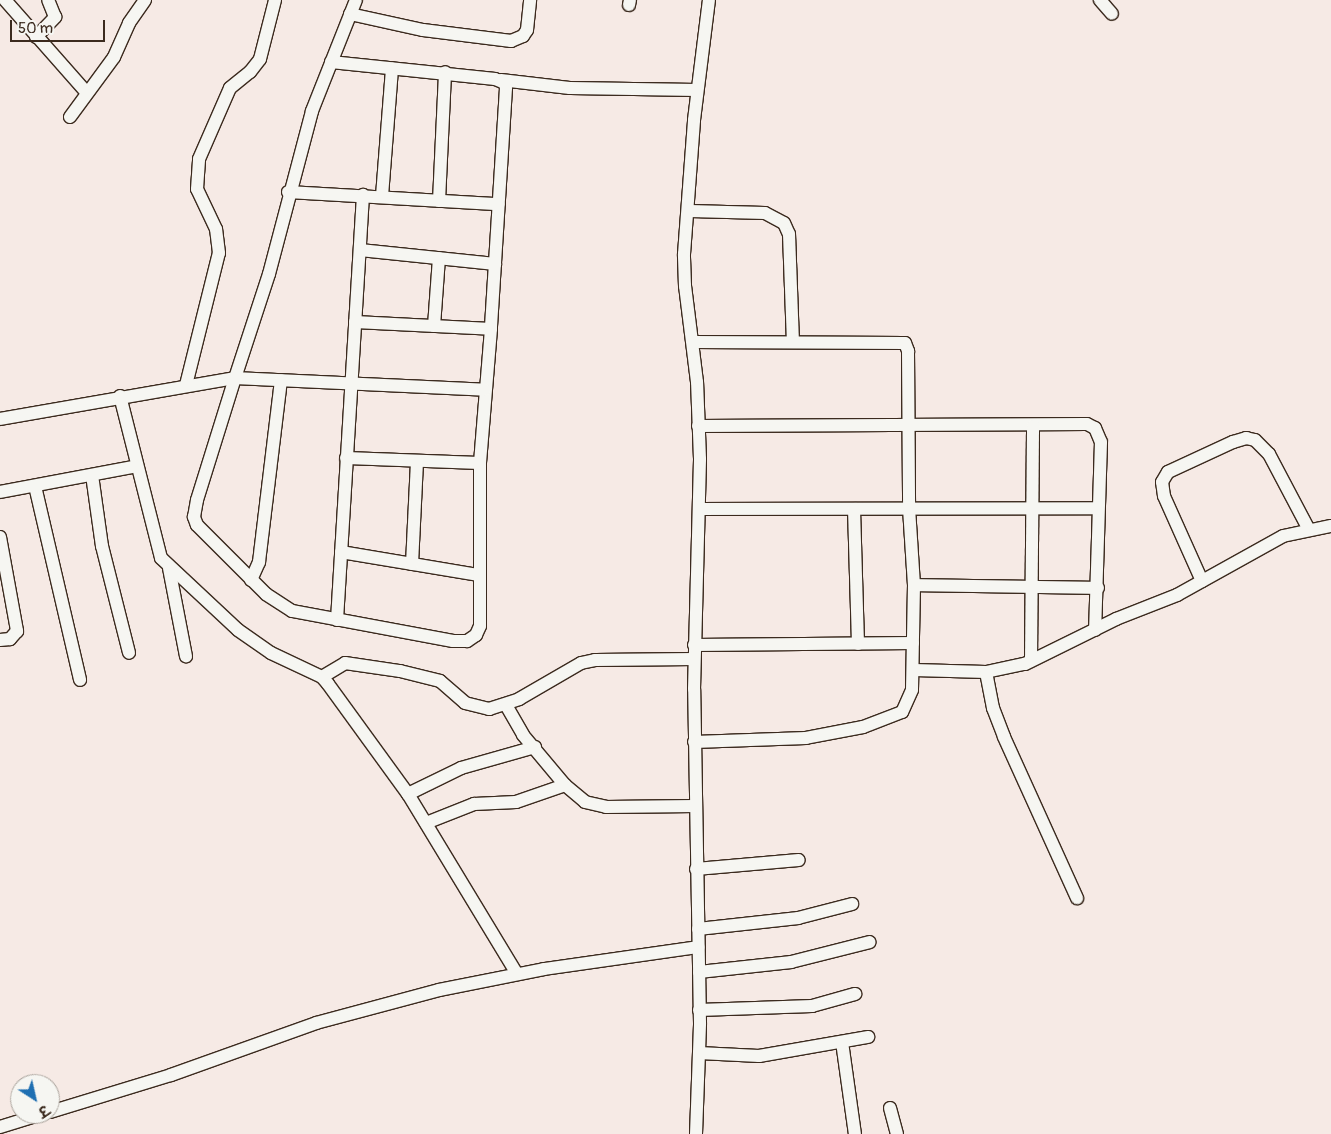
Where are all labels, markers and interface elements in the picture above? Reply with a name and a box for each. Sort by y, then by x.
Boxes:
scale bar [12,10,108,42]
text: 50 m [18,19,53,38]
north arrow [10,1074,60,1124]
text: उ [35,1101,52,1121]

